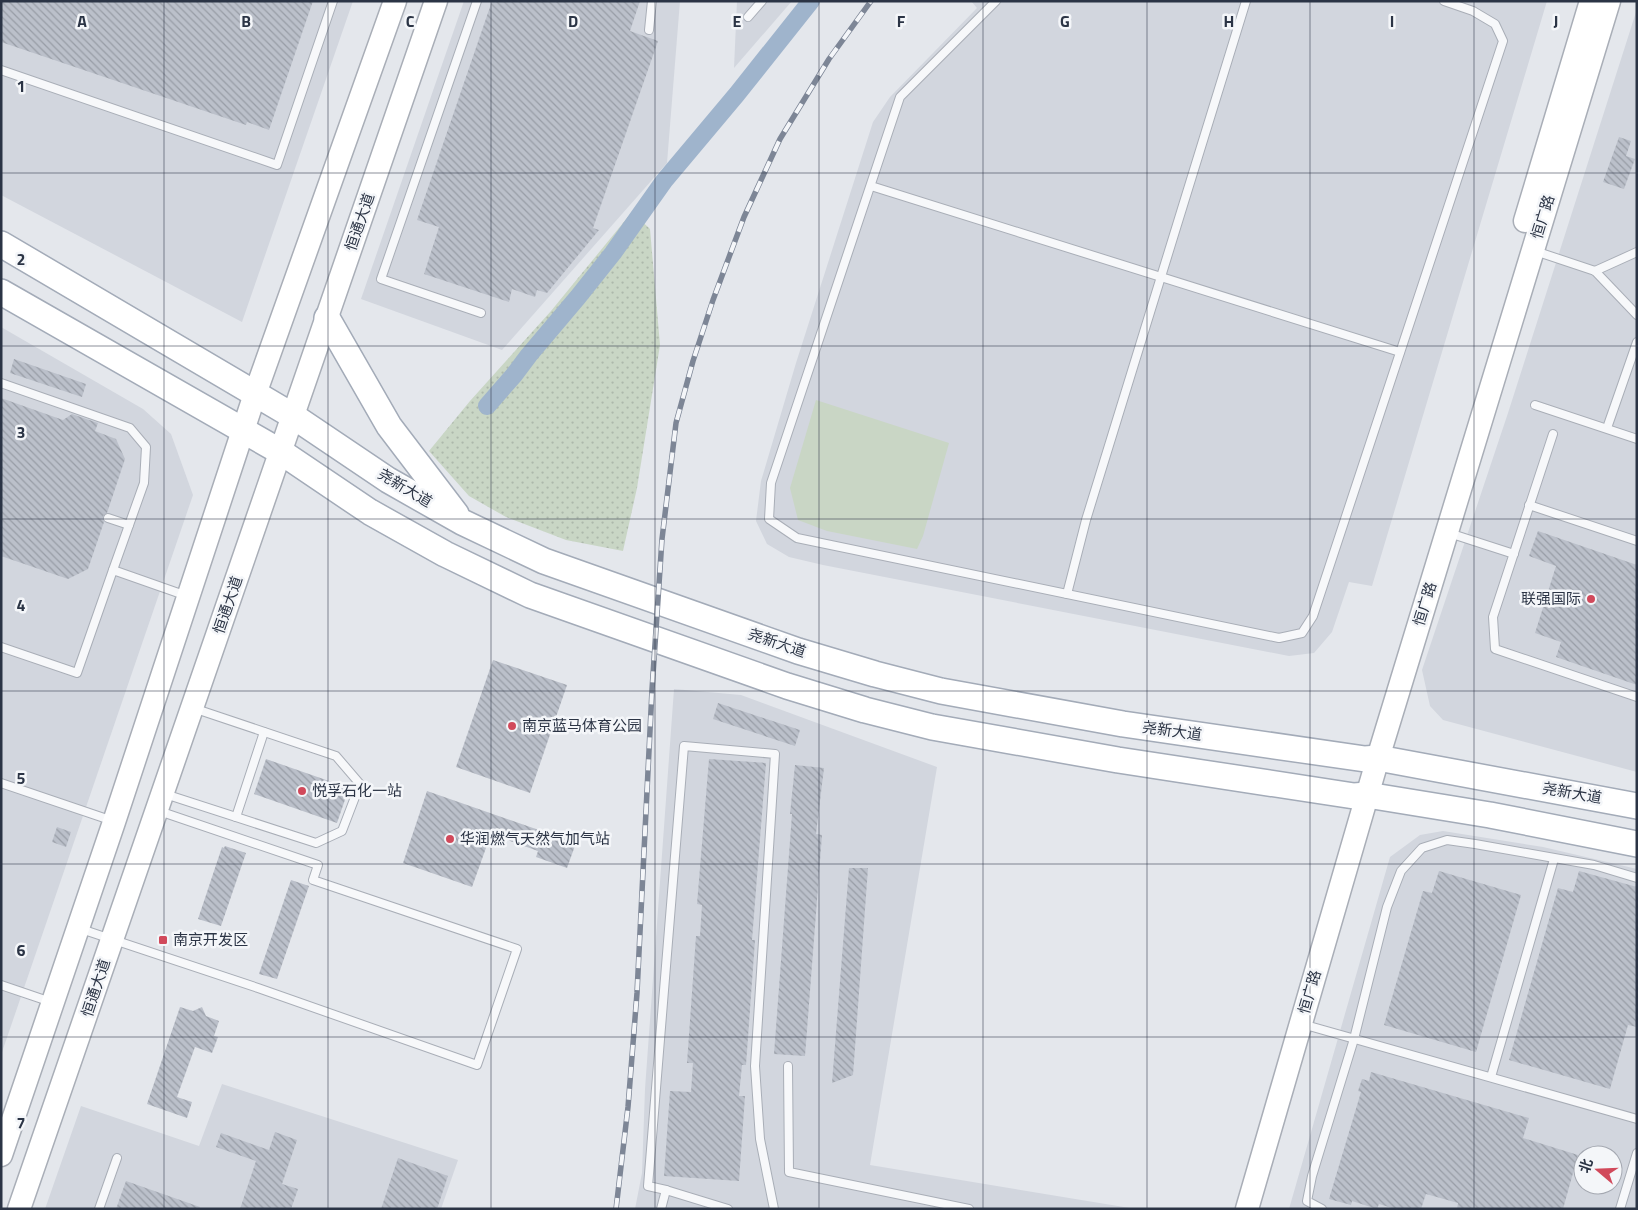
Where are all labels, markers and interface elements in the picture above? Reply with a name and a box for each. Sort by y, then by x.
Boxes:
text: A [77,9,87,33]
text: B [241,9,251,33]
text: C [406,9,415,33]
text: D [568,9,578,33]
text: E [733,9,742,33]
text: F [897,9,906,33]
text: G [1060,9,1070,33]
text: H [1224,9,1234,33]
text: I [1390,9,1394,33]
text: J [1554,9,1558,33]
text: 1 [17,74,25,98]
street label: 恒通大道 [339,190,380,254]
street label: 恒广路 [1525,192,1560,242]
text: 2 [17,247,25,271]
text: 3 [17,420,25,444]
street label: 尧新大道 [374,462,437,513]
street label: 恒通大道 [207,573,248,637]
street label: 恒广路 [1407,579,1442,629]
place label: 联强国际 [1521,587,1581,610]
text: 4 [17,593,26,617]
marker: 联强国际 [1585,593,1597,605]
street label: 尧新大道 [745,622,809,663]
place label: 南京蓝马体育公园 [522,714,642,737]
street label: 尧新大道 [1141,715,1203,746]
marker: 南京蓝马体育公园 [506,720,518,732]
text: 5 [17,766,26,790]
street label: 尧新大道 [1541,776,1604,809]
place label: 悦孚石化一站 [312,779,402,802]
marker: 悦孚石化一站 [296,785,308,797]
place label: 华润燃气天然气加气站 [460,827,610,850]
marker: 华润燃气天然气加气站 [444,833,456,845]
place label: 南京开发区 [173,928,248,951]
marker: 南京开发区 [157,934,169,946]
text: 6 [17,938,26,962]
street label: 恒通大道 [75,956,116,1020]
street label: 恒广路 [1292,967,1327,1017]
text: 7 [17,1111,25,1135]
north arrow [1573,1145,1623,1195]
text: 北 [1573,1156,1597,1176]

